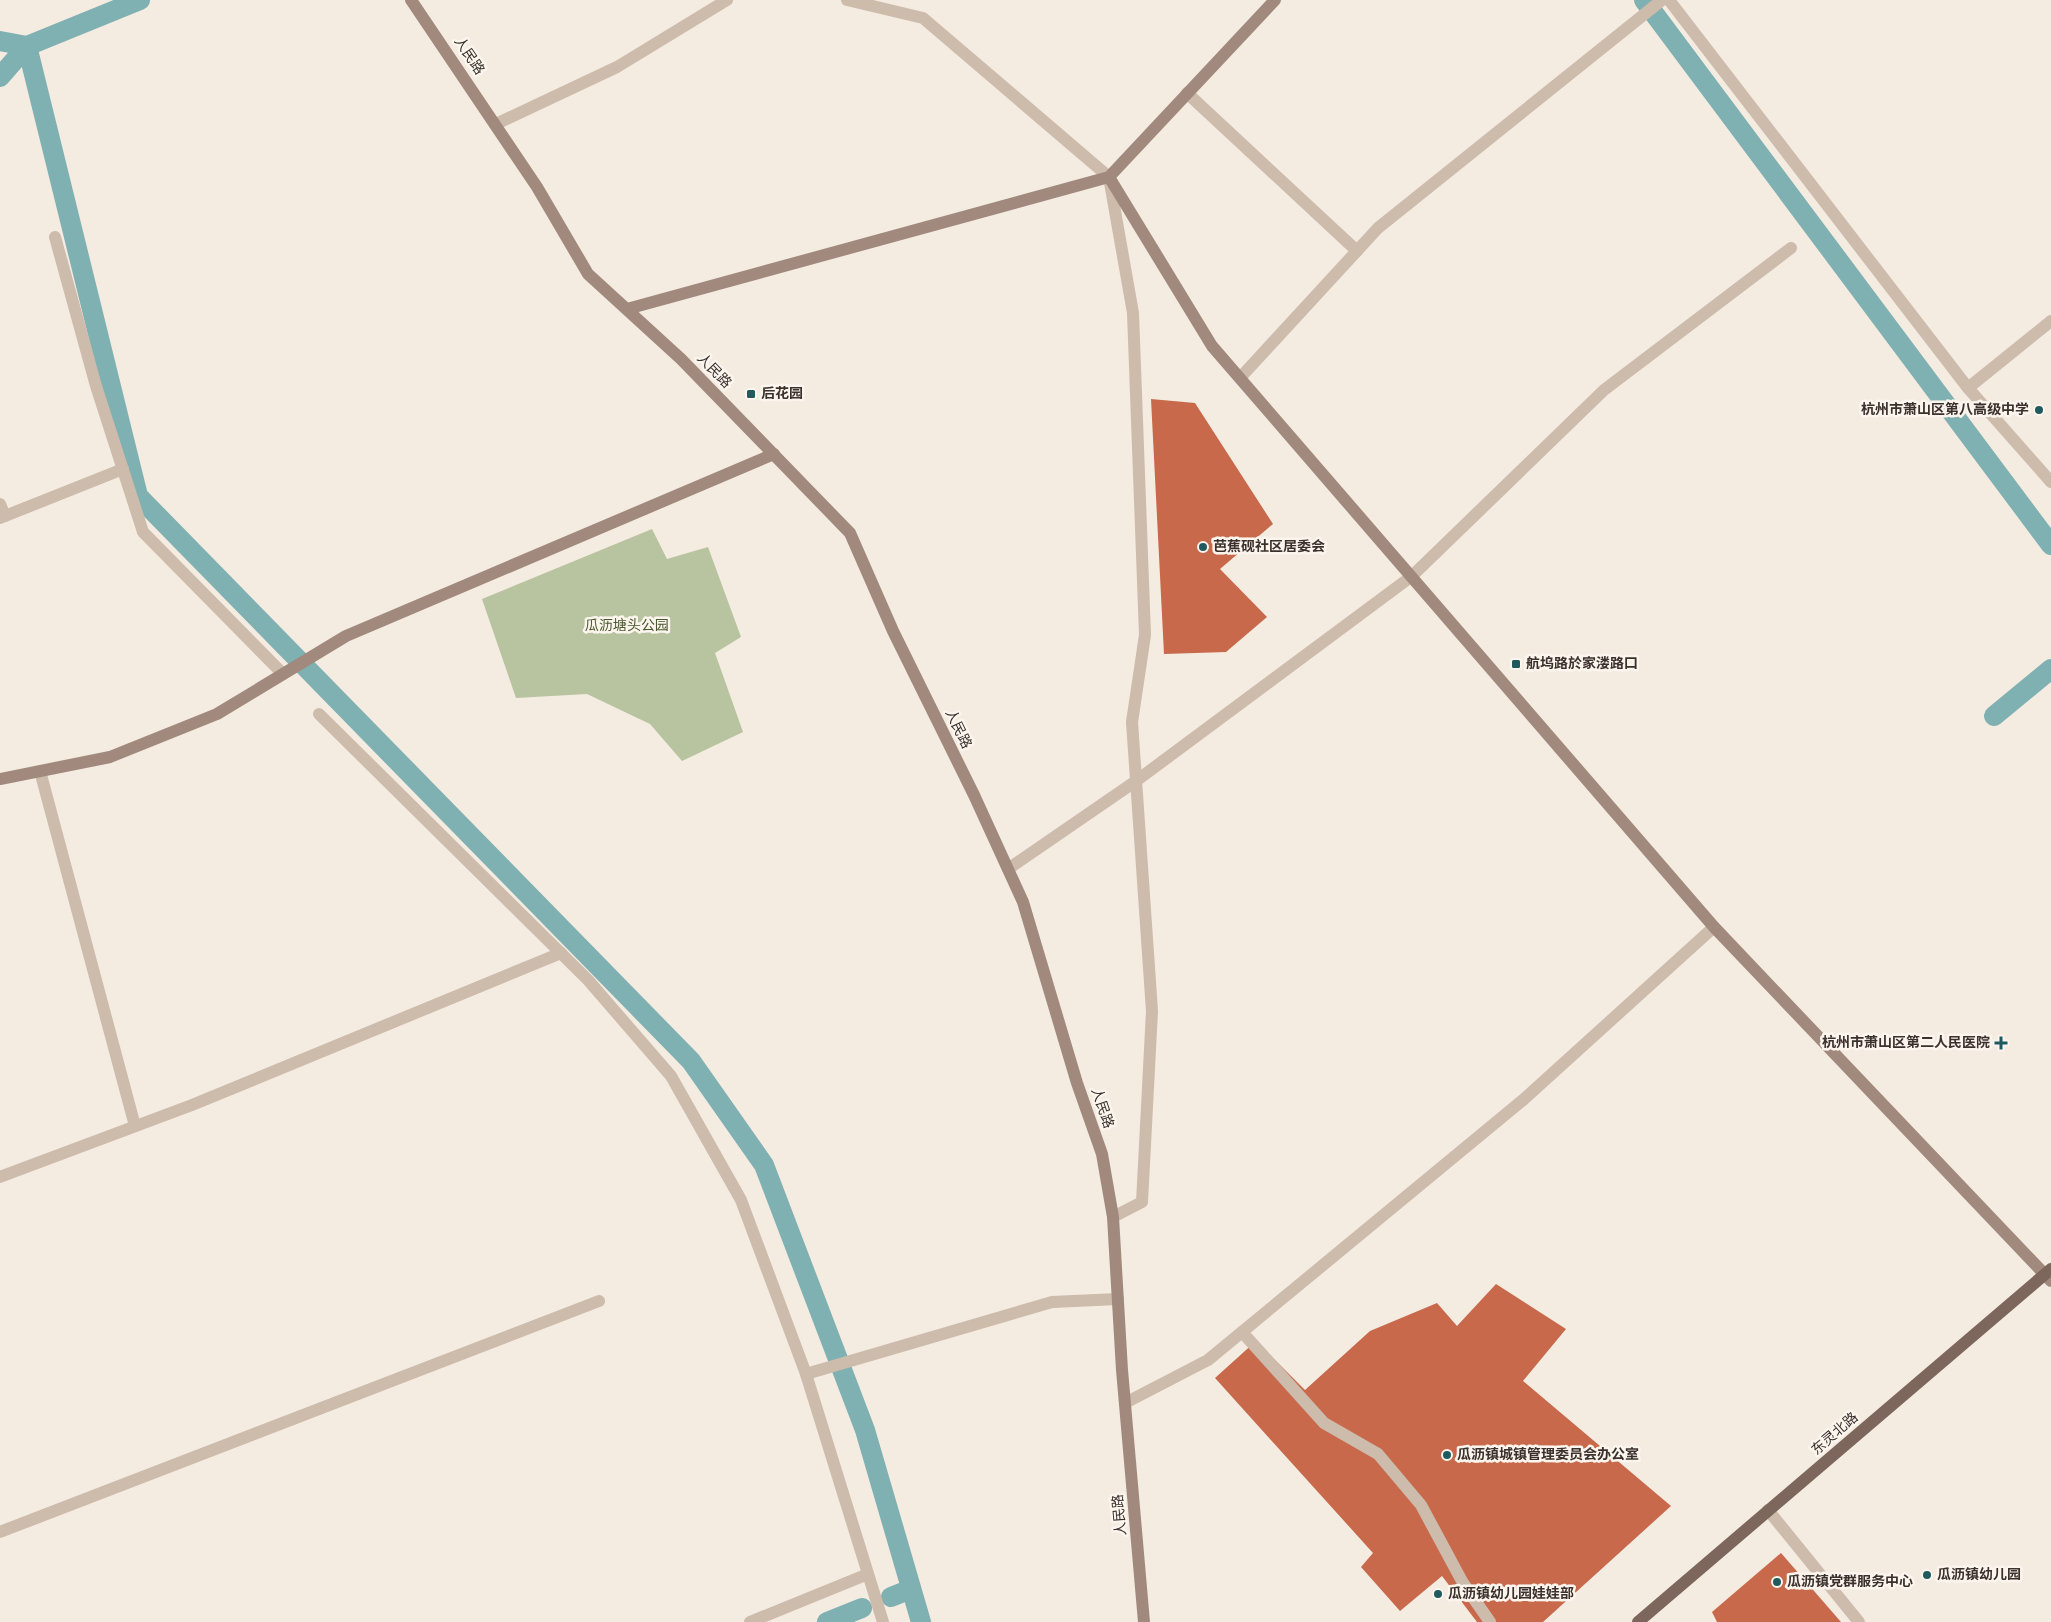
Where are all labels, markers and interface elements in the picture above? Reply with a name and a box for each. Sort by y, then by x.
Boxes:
street label: 人民路 [449,33,489,79]
street label: 人民路 [692,349,736,393]
place label: 后花园 [761,384,803,404]
marker: 后花园 [745,388,757,400]
place label: 杭州市萧山区第八高级中学 [1861,400,2029,420]
marker: 杭州市萧山区第八高级中学 [2033,404,2045,416]
place label: 芭蕉砚社区居委会 [1213,537,1325,557]
marker: 芭蕉砚社区居委会 [1197,541,1209,553]
park label: 瓜沥塘头公园 [585,616,669,636]
place label: 航坞路於家溇路口 [1526,654,1638,674]
marker: 航坞路於家溇路口 [1510,658,1522,670]
street label: 人民路 [940,706,976,752]
place label: 杭州市萧山区第二人民医院 [1822,1033,1990,1053]
marker: 杭州市萧山区第二人民医院 [1994,1036,2008,1050]
street label: 人民路 [1086,1085,1118,1131]
street label: 东灵北路 [1807,1408,1863,1460]
place label: 瓜沥镇城镇管理委员会办公室 [1457,1445,1639,1465]
marker: 瓜沥镇城镇管理委员会办公室 [1441,1449,1453,1461]
street label: 人民路 [1108,1493,1132,1537]
place label: 瓜沥镇幼儿园 [1937,1565,2021,1585]
marker: 瓜沥镇幼儿园 [1921,1569,1933,1581]
place label: 瓜沥镇党群服务中心 [1787,1572,1913,1592]
marker: 瓜沥镇党群服务中心 [1771,1576,1783,1588]
place label: 瓜沥镇幼儿园娃娃部 [1448,1584,1574,1604]
marker: 瓜沥镇幼儿园娃娃部 [1432,1588,1444,1600]

